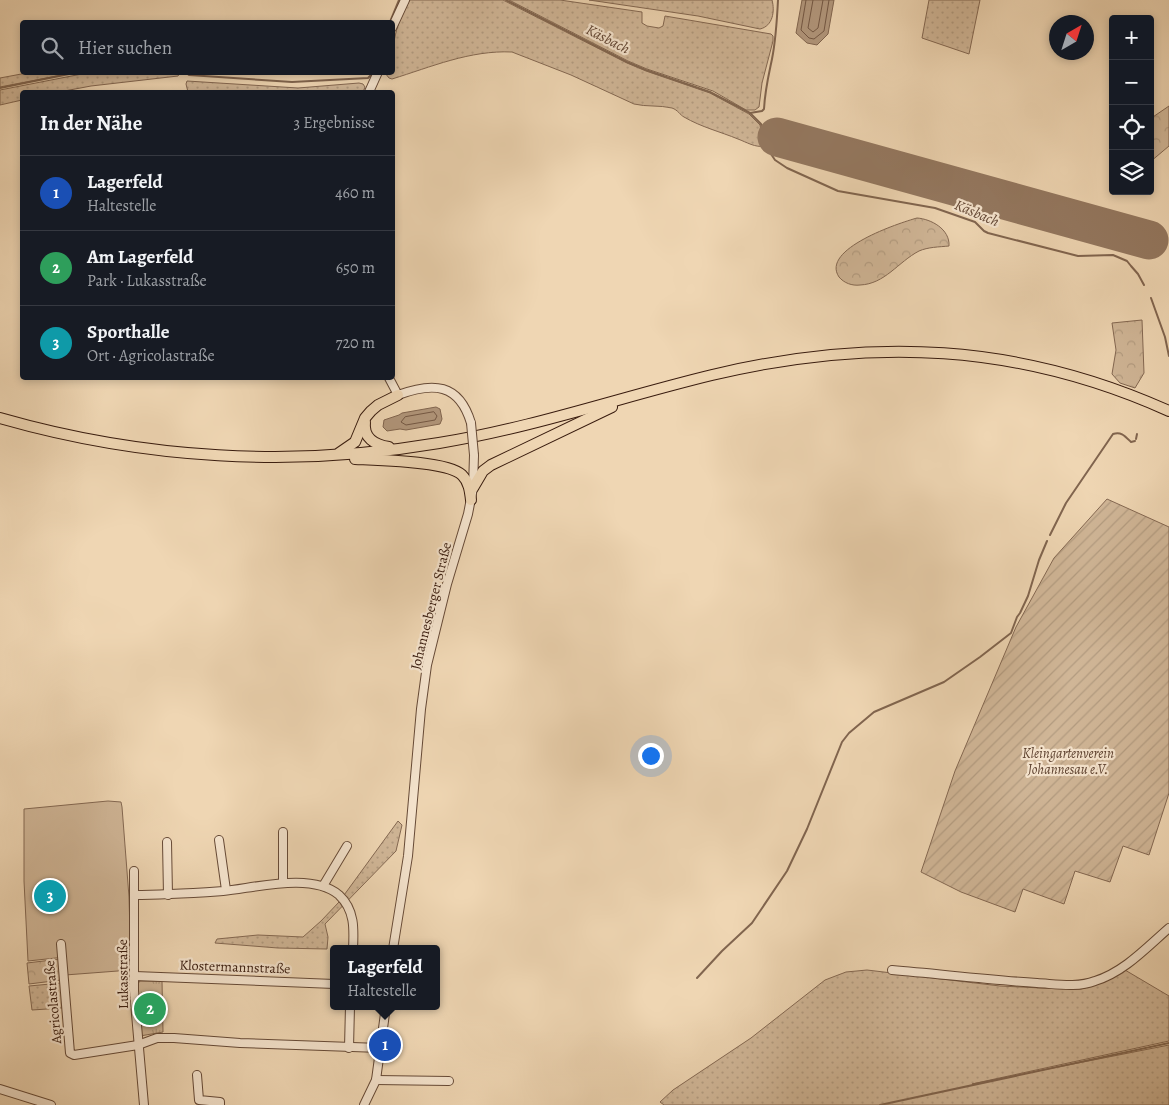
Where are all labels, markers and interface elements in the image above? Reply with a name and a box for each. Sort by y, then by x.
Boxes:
north arrow [1049,15,1094,60]
map controls [1109,15,1154,195]
button: + [1109,15,1154,60]
water label: Käsbach [583,19,633,59]
search box [20,20,395,75]
icon: search [38,34,66,62]
text: Hier suchen [78,35,172,61]
button: − [1109,60,1154,105]
button: locate [1109,105,1154,150]
text: In der Nähe [40,109,142,137]
text: 3 Ergebnisse [293,112,375,134]
button: layers [1109,150,1154,195]
text: Lagerfeld [87,169,163,195]
text: 1 [53,182,59,204]
text: 460 m [335,182,375,204]
text: Haltestelle [87,195,156,217]
water label: Käsbach [952,195,1002,231]
text: Am Lagerfeld [87,244,193,270]
text: 2 [52,257,60,279]
text: 650 m [336,257,375,279]
text: Park · Lukasstraße [87,270,207,292]
text: Sporthalle [87,319,170,345]
text: 3 [53,332,59,354]
text: 720 m [336,332,375,354]
text: Ort · Agricolastraße [87,345,215,367]
street label: Johannesberger Straße [406,540,456,672]
your location [638,743,664,769]
park label: Kleingartenverein Johannesau e.V. [1022,744,1114,779]
pin: 3 [34,877,66,915]
street label: Lukasstraße [113,939,133,1009]
popup [330,945,440,1010]
text: Lagerfeld [347,954,423,980]
street label: Klostermannstraße [179,956,291,978]
street label: Agricolastraße [40,959,66,1046]
text: Haltestelle [347,980,417,1002]
pin: 2 [134,990,166,1028]
pin: 1 [369,1026,401,1064]

